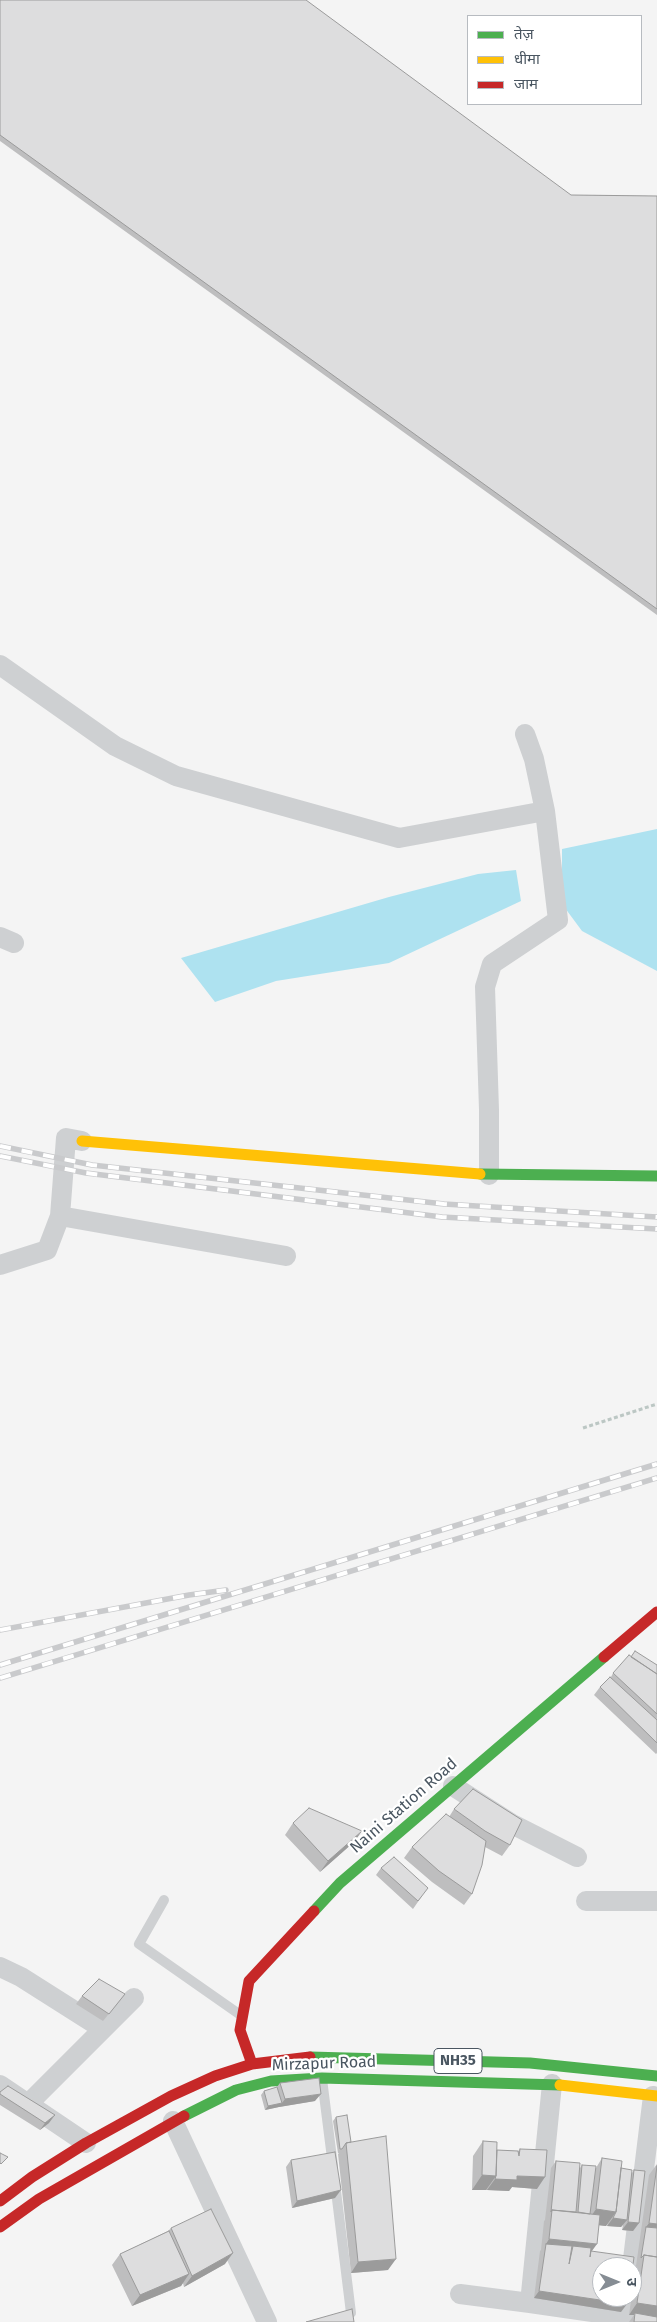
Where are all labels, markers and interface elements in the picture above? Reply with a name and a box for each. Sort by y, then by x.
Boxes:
legend [467,15,642,105]
text: तेज़ [514,25,534,43]
text: धीमा [514,50,540,68]
text: जाम [514,75,538,93]
street label: Naini Station Road [347,1754,461,1858]
road number: NH35 [434,2048,482,2074]
street label: Mirzapur Road [271,2053,377,2075]
north arrow [592,2257,642,2307]
text: उ [623,2278,640,2286]

